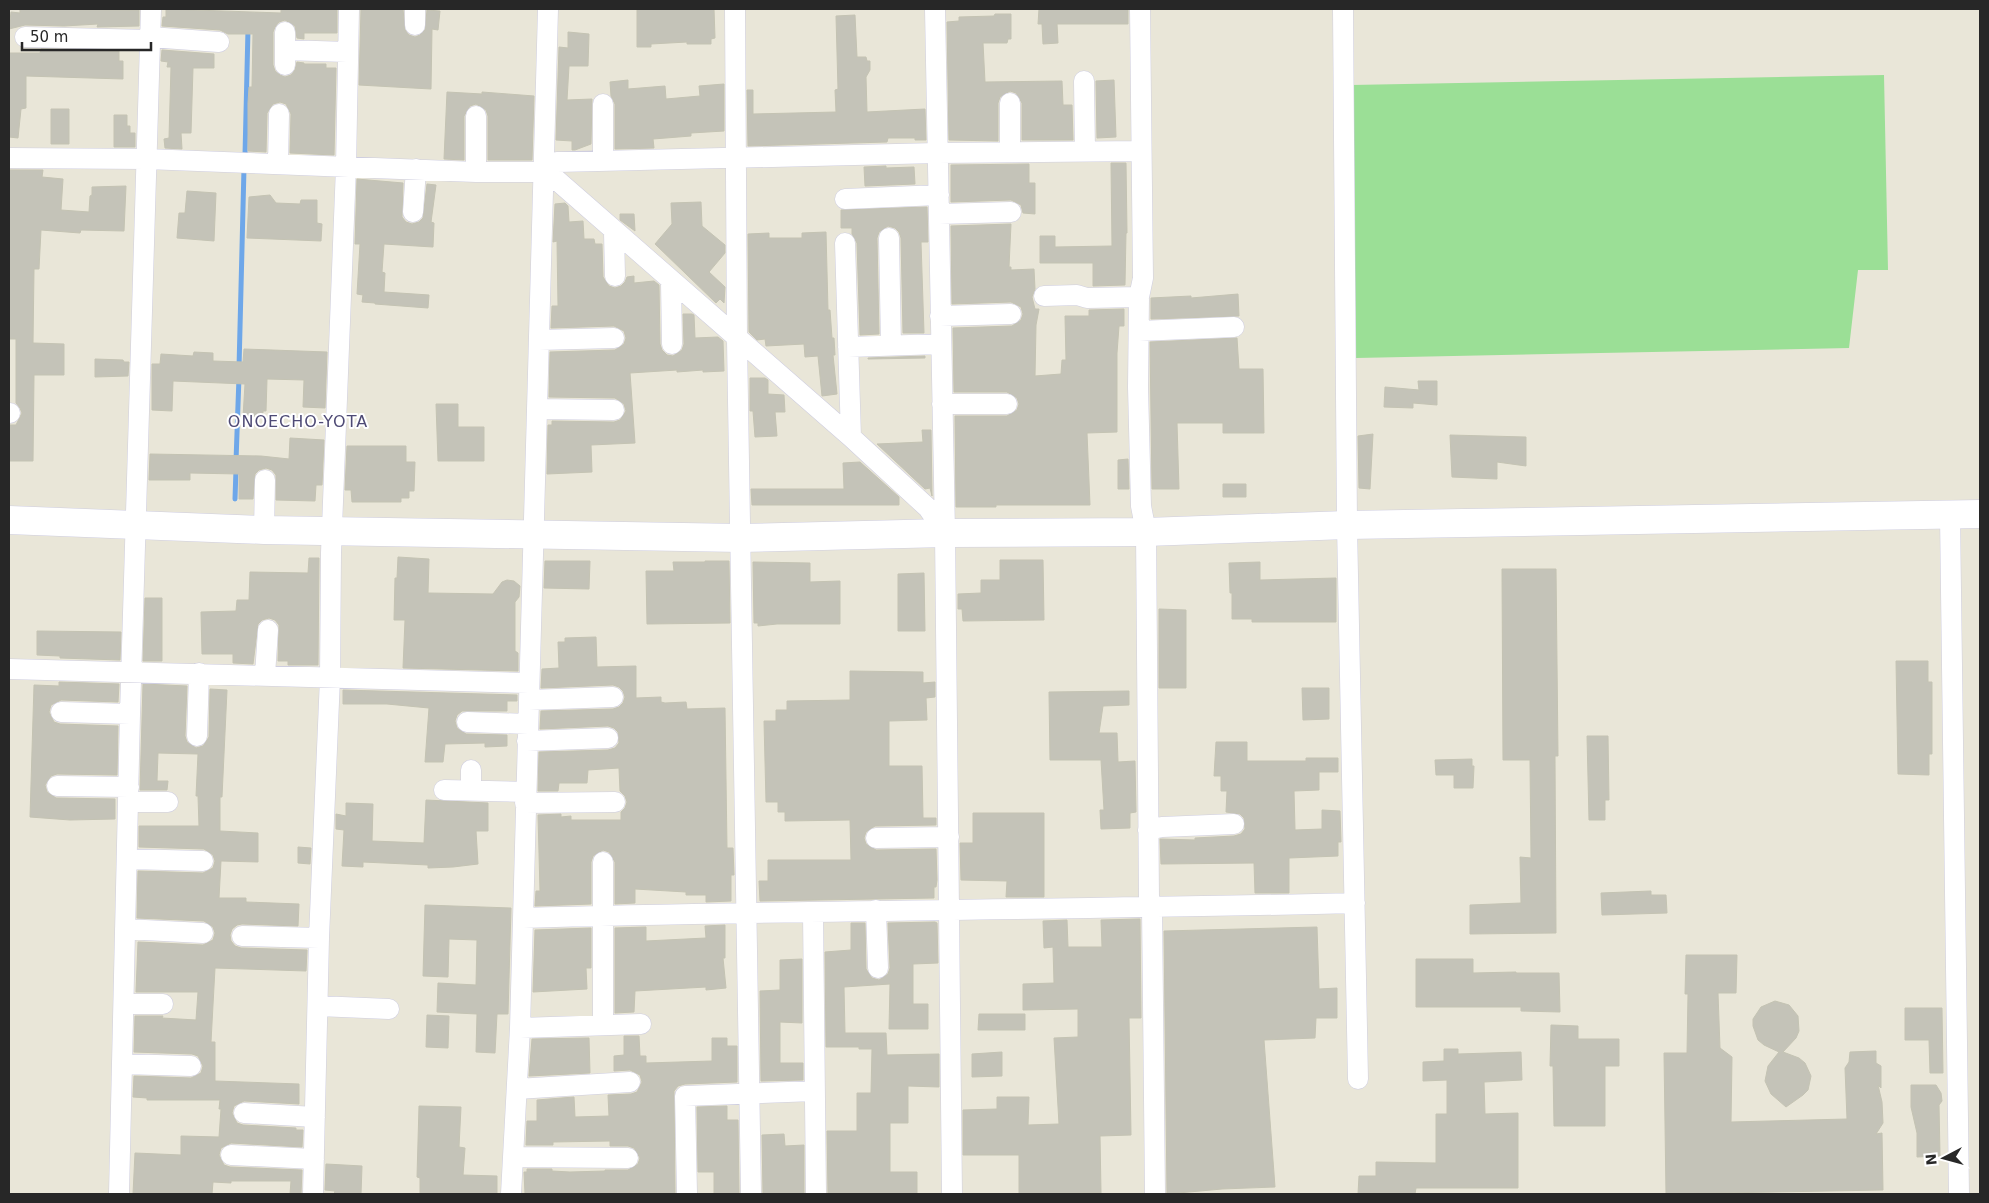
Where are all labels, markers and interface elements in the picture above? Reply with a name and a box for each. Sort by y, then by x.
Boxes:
scale bar [22,20,151,52]
text: 50 m [30,28,68,46]
district label: ONOECHO-YOTA [228,412,368,431]
north arrow [1919,1133,1969,1183]
text: N [1923,1153,1940,1166]

